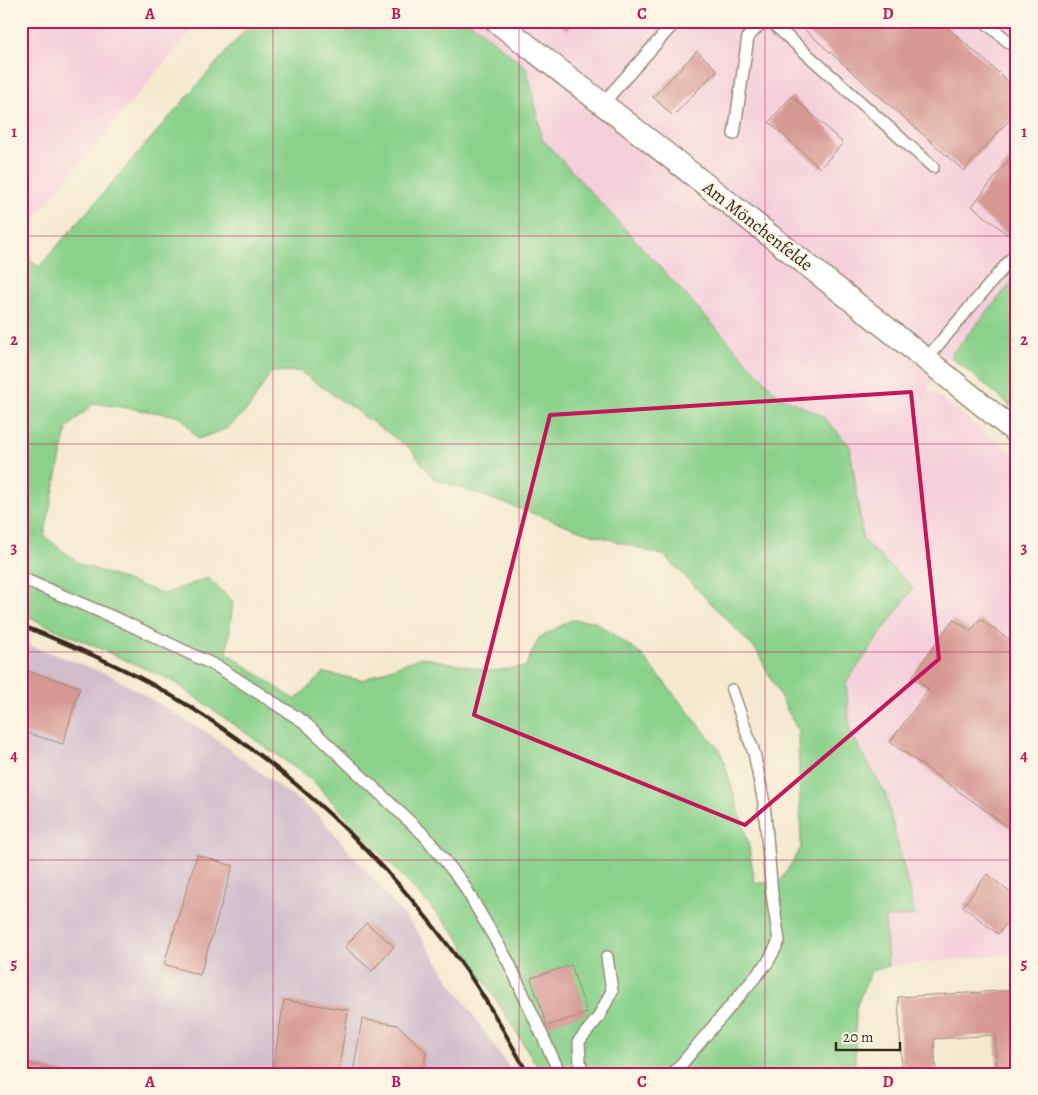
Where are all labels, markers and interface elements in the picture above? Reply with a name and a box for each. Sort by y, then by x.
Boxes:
text: A [144,3,156,25]
text: B [391,3,401,25]
text: C [637,3,647,25]
text: D [882,3,894,25]
text: 1 [11,121,17,143]
text: 1 [1021,121,1027,143]
street label: Am Mönchenfelde [697,175,818,277]
text: 2 [10,329,18,351]
text: 2 [1020,329,1028,351]
text: 3 [11,537,18,559]
text: 3 [1021,537,1028,559]
text: 4 [10,745,18,767]
text: 4 [1020,745,1028,767]
text: 5 [11,953,18,975]
text: 5 [1021,953,1028,975]
scale bar [836,1020,899,1052]
text: 20 m [843,1027,874,1047]
text: A [144,1071,156,1093]
text: B [391,1071,401,1093]
text: C [637,1071,647,1093]
text: D [882,1071,894,1093]

